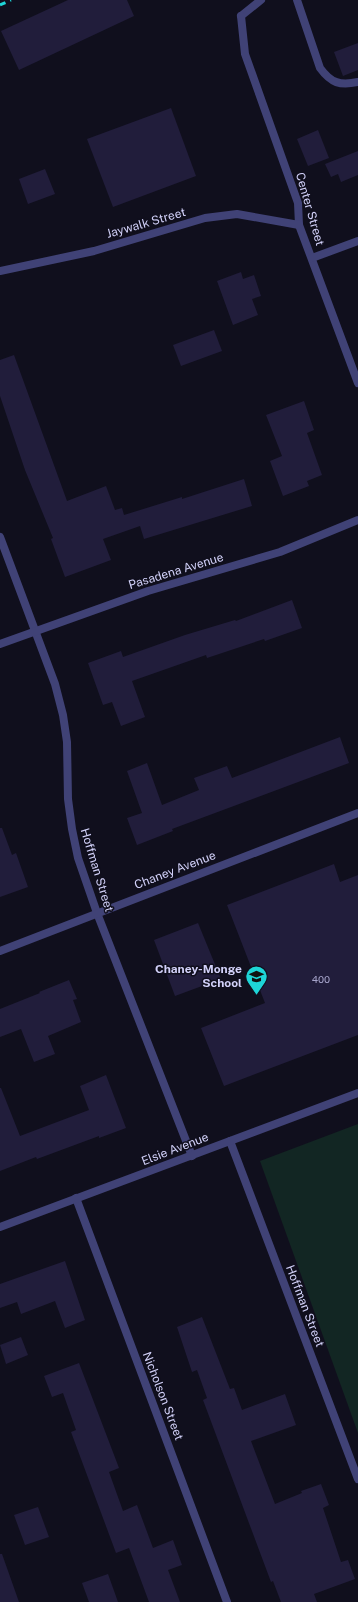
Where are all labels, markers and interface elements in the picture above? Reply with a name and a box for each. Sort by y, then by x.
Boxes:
street label: Center Street [293,171,327,248]
street label: Jaywalk Street [105,205,188,241]
street label: Pasadena Avenue [127,550,225,592]
street label: Hoffman Street [78,826,116,914]
street label: Chaney Avenue [132,848,218,892]
place label: Chaney-Monge School [155,962,242,990]
school or university icon: Chaney-Monge School [244,963,270,996]
house number: 400 [312,973,330,985]
street label: Elsie Avenue [140,1130,211,1168]
street label: Hoffman Street [283,1263,327,1349]
street label: Nicholson Street [140,1350,186,1442]

